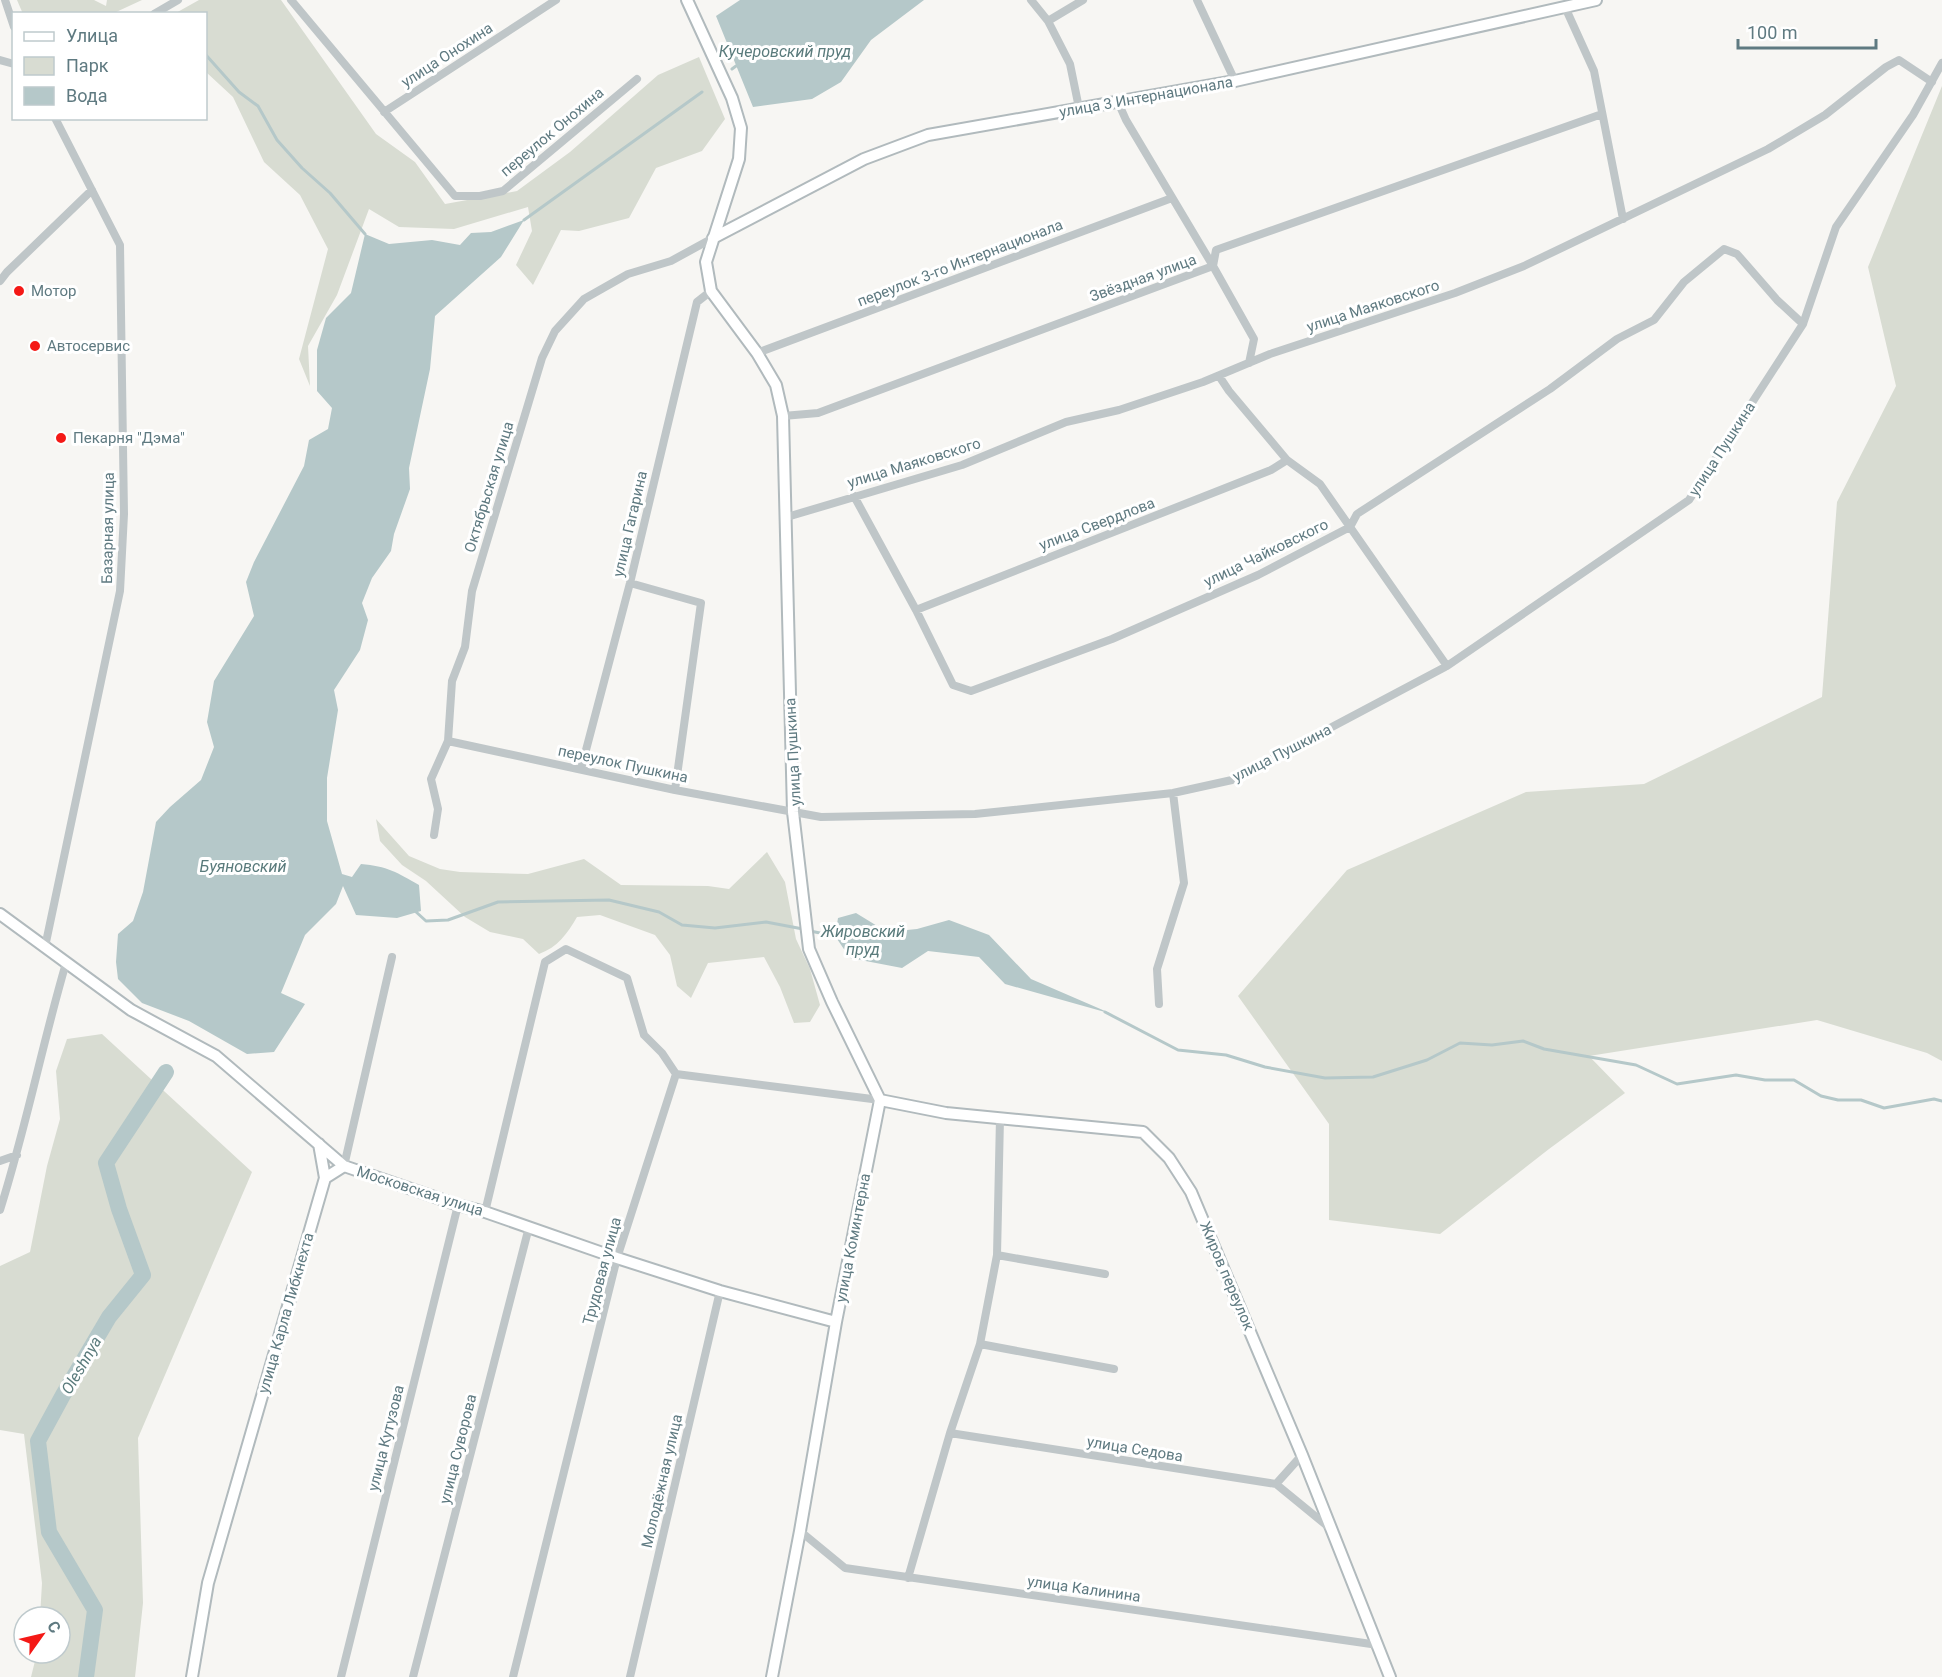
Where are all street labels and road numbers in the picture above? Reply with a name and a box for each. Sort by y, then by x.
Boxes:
street label: улица Онохина [398,19,496,91]
street label: улица 3 Интернационала [1058,73,1234,121]
street label: переулок Онохина [497,84,607,180]
street label: переулок 3-го Интернационала [855,215,1065,311]
street label: Звёздная улица [1087,250,1199,306]
street label: улица Маяковского [1304,276,1442,336]
street label: улица Пушкина [1685,399,1759,499]
street label: Октябрьская улица [461,419,517,555]
street label: улица Маяковского [845,434,983,492]
street label: улица Гагарина [609,469,651,579]
street label: Базарная улица [98,472,118,584]
street label: улица Свердлова [1037,494,1157,554]
street label: улица Чайковского [1201,515,1331,591]
street label: улица Пушкина [781,697,805,807]
street label: улица Пушкина [1230,720,1334,786]
street label: переулок Пушкина [556,741,690,787]
street label: Московская улица [355,1162,485,1220]
street label: улица Коминтерна [832,1172,874,1304]
street label: Трудовая улица [579,1215,625,1327]
street label: Жиров переулок [1196,1219,1258,1333]
street label: улица Карла Либкнехта [254,1231,318,1395]
street label: улица Кутузова [364,1383,408,1493]
street label: улица Суворова [436,1392,480,1506]
street label: Молодёжная улица [638,1412,686,1550]
street label: улица Седова [1086,1433,1184,1465]
street label: улица Калинина [1026,1572,1142,1606]

